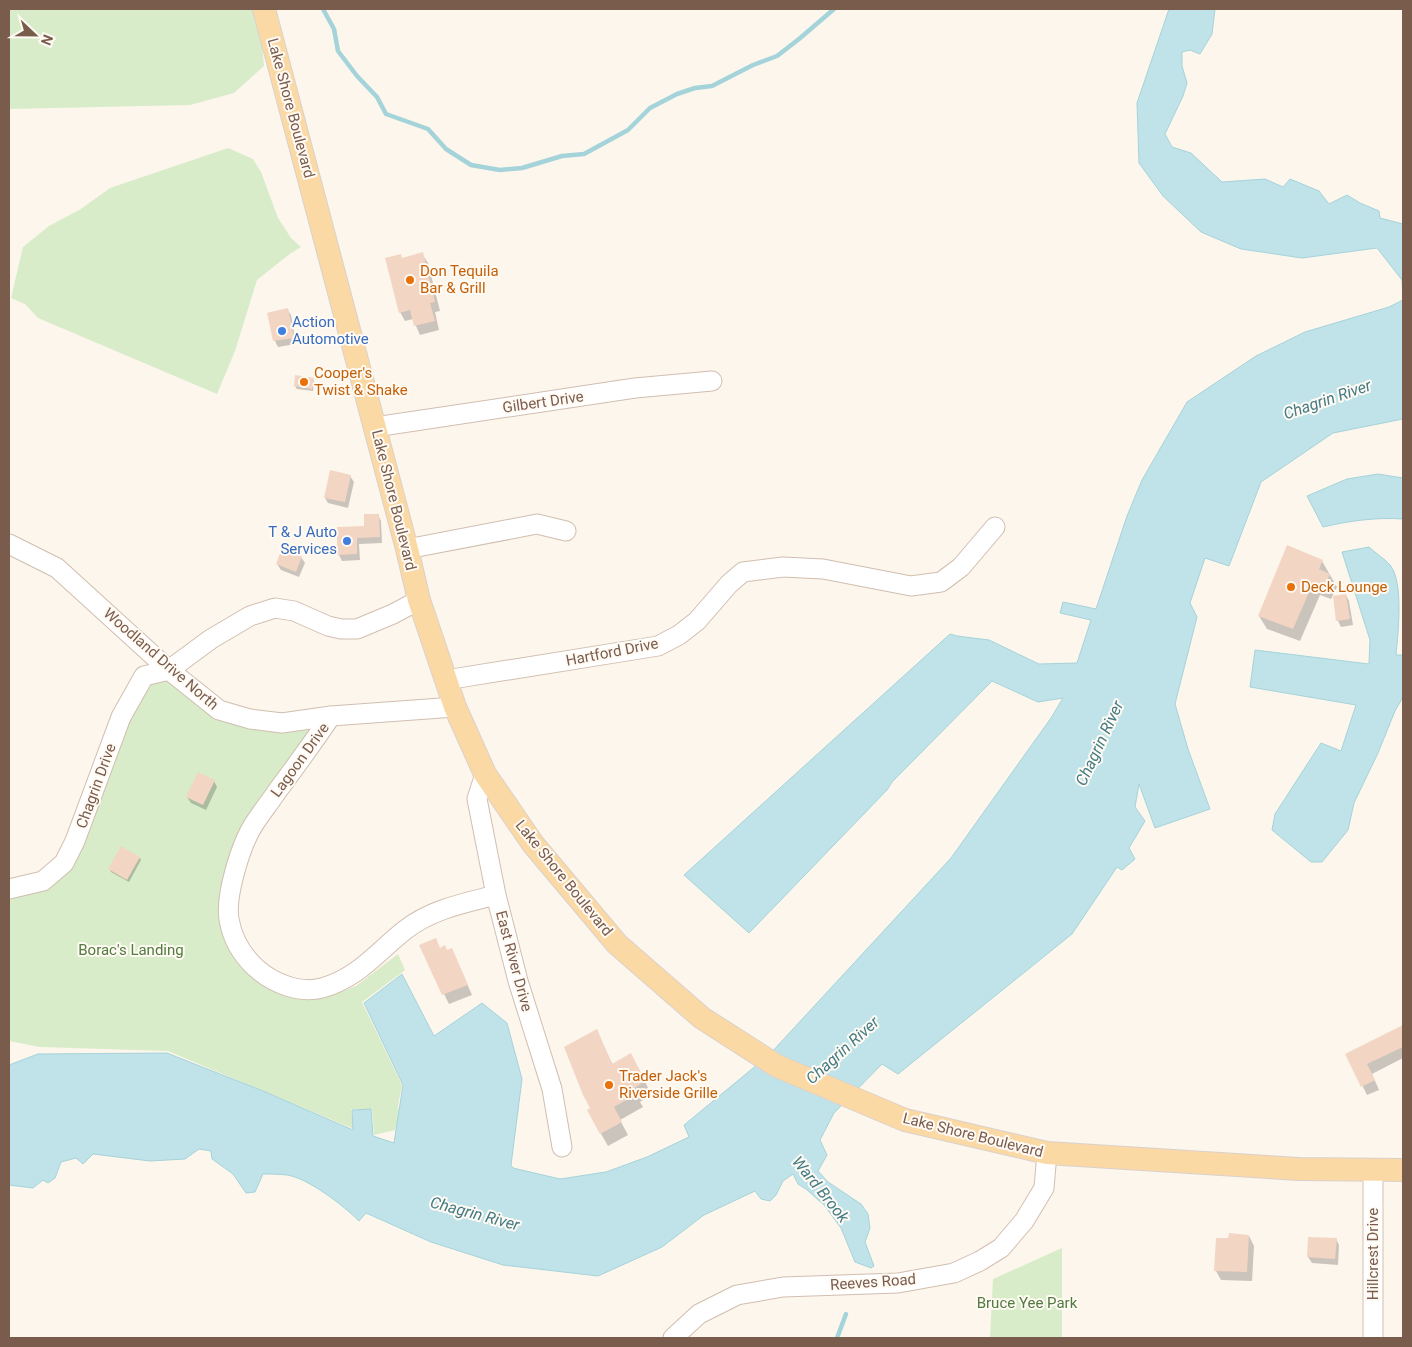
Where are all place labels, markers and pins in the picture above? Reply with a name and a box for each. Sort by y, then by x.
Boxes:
place label: Don Tequila Bar & Grill [420,262,499,297]
marker: Don Tequila Bar & Grill [404,274,416,286]
place label: Action Automotive [292,313,369,348]
marker: Action Automotive [276,325,288,337]
place label: Cooper's Twist & Shake [314,364,408,399]
marker: Cooper's Twist & Shake [298,376,310,388]
place label: T & J Auto Services [268,523,337,558]
marker: T & J Auto Services [341,535,353,547]
place label: Deck Lounge [1301,578,1388,596]
marker: Deck Lounge [1285,581,1297,593]
place label: Trader Jack's Riverside Grille [619,1067,718,1102]
marker: Trader Jack's Riverside Grille [603,1079,615,1091]

